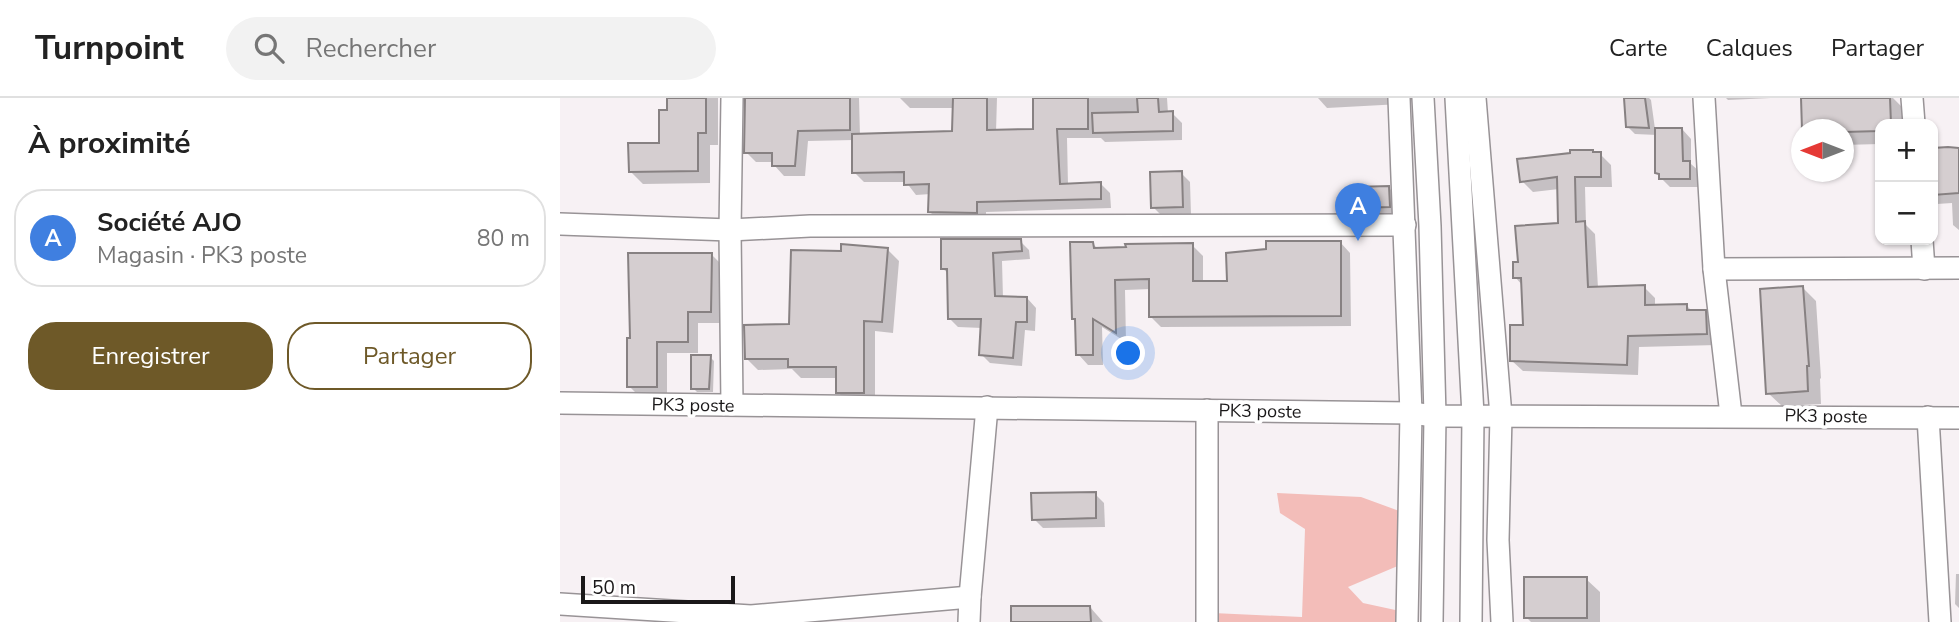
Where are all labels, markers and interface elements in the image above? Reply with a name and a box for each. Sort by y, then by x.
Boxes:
search box [226,17,716,80]
text: Turnpoint [35,26,184,71]
icon: search [250,29,288,67]
text: Rechercher [306,31,436,66]
text: Carte [1609,32,1668,64]
text: Calques [1706,32,1793,64]
text: Partager [1831,32,1924,64]
north arrow [1791,119,1854,182]
map controls [1875,119,1938,245]
button: + [1875,119,1938,182]
text: À proximité [28,123,190,164]
button: − [1875,182,1938,245]
pin: A [1335,183,1381,241]
text: Société AJO [97,205,242,240]
text: A [44,223,62,254]
text: 80 m [477,223,530,254]
text: Magasin · PK3 poste [97,240,307,271]
button: Enregistrer [28,322,273,390]
button: Partager [287,322,532,390]
your location [1111,336,1145,370]
street label: PK3 poste [651,392,735,418]
street label: PK3 poste [1218,398,1302,424]
street label: PK3 poste [1784,403,1868,429]
scale bar [581,573,735,605]
text: 50 m [592,575,636,601]

